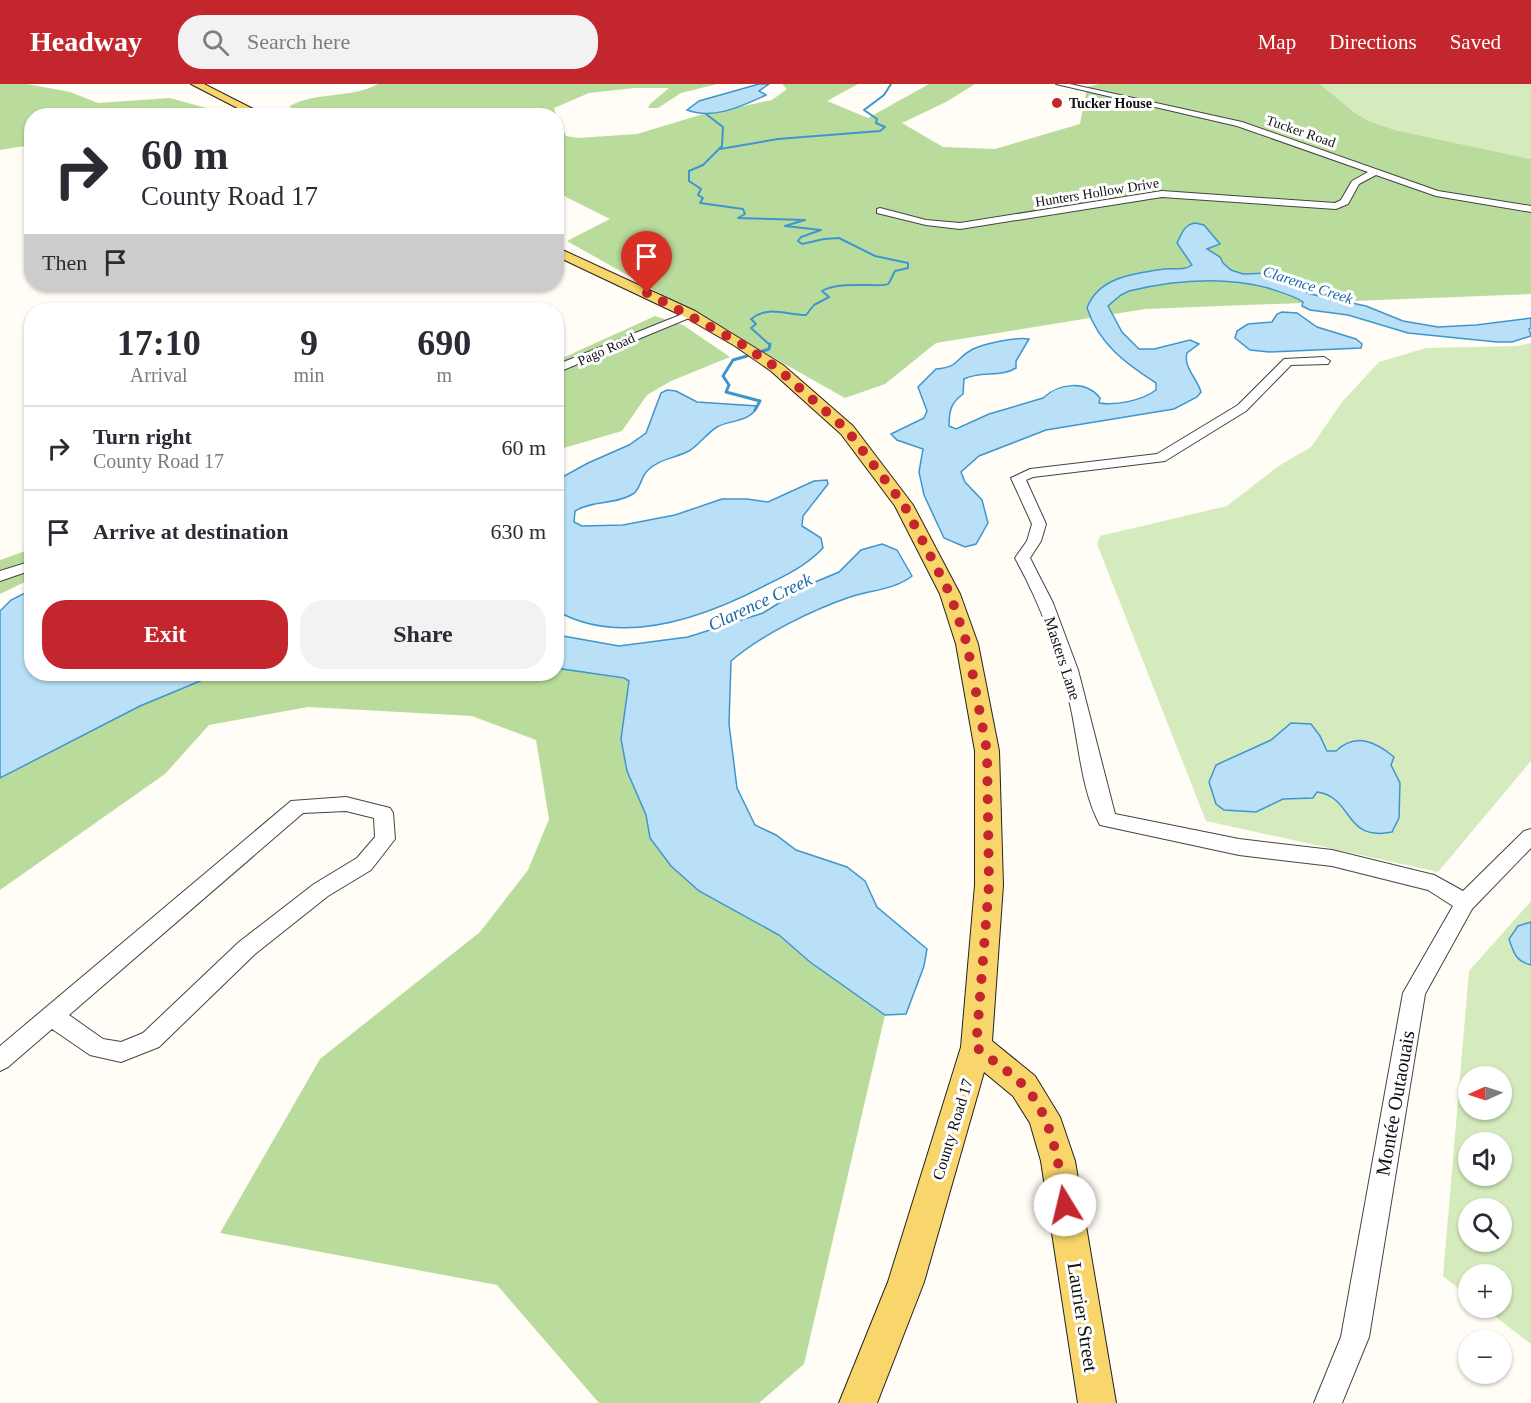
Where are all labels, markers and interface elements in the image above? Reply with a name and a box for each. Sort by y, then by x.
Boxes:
search box [178,15,598,69]
text: Headway [30,26,142,57]
icon: search [199,26,232,59]
text: Search here [247,29,350,54]
text: Map [1258,30,1296,54]
text: Directions [1329,30,1417,54]
text: Saved [1450,30,1501,54]
marker: Tucker House [1050,96,1064,110]
place label: Tucker House [1069,96,1152,111]
street label: Tucker Road [1264,113,1337,150]
icon: right [42,132,120,210]
text: 60 m [141,132,229,178]
street label: Hunters Hollow Drive [1034,175,1160,210]
text: County Road 17 [141,181,318,211]
pin [621,231,672,293]
icon: arrive [630,240,663,273]
icon: arrive [99,246,132,279]
text: Then [42,250,87,275]
water label: Clarence Creek [1261,263,1355,307]
text: 17:10 [117,323,201,363]
text: 9 [300,323,318,363]
text: 690 [417,323,471,363]
street label: Pago Road [575,330,637,369]
text: Arrival [130,364,188,386]
text: min [293,364,325,386]
text: m [437,364,452,386]
text: Turn right [93,424,192,449]
icon: right [42,432,75,465]
text: 60 m [501,435,546,460]
text: County Road 17 [93,450,224,472]
icon: arrive [42,516,75,549]
text: Arrive at destination [93,519,289,544]
text: 630 m [490,519,546,544]
water label: Clarence Creek [705,569,816,635]
button: Exit [42,600,288,669]
button: Share [300,600,546,669]
street label: Masters Lane [1041,614,1084,702]
street label: Montée Outaouais [1371,1028,1419,1177]
north arrow [1458,1066,1512,1120]
map controls [1458,1066,1512,1384]
street label: County Road 17 [929,1077,977,1182]
button: sound [1458,1132,1512,1186]
position arrow [1033,1173,1097,1237]
button: search [1458,1198,1512,1252]
street label: Laurier Street [1063,1261,1103,1374]
button: + [1458,1264,1512,1318]
button: − [1458,1330,1512,1384]

